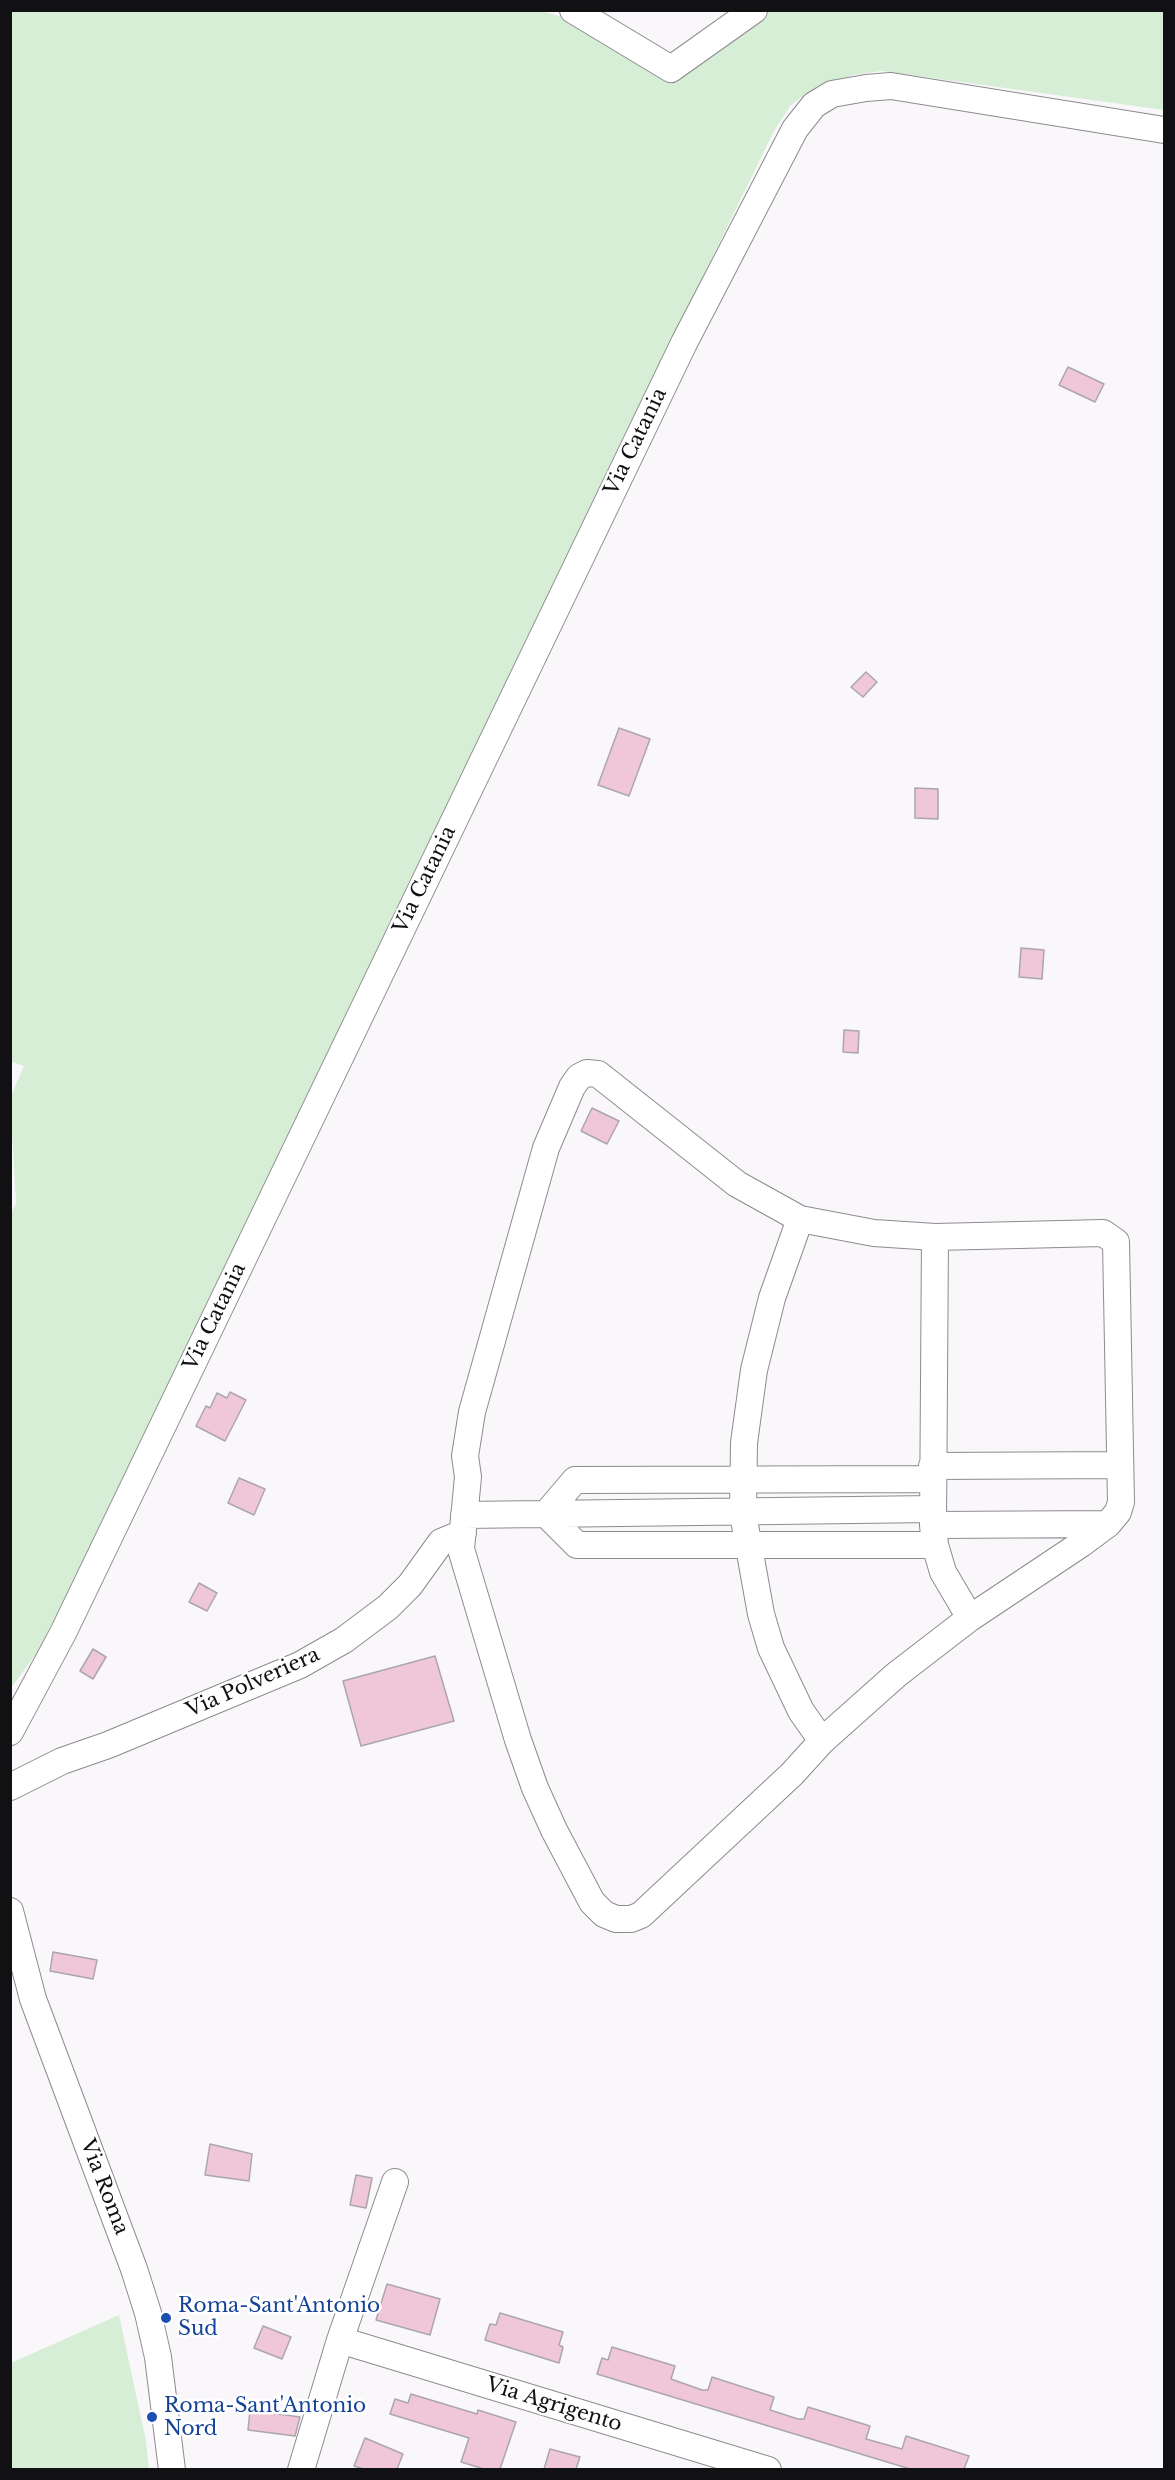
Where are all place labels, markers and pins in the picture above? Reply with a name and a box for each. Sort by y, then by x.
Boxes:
place label: Roma-Sant'Antonio Sud [178,2294,380,2341]
marker: Roma-Sant'Antonio Sud [159,2311,173,2325]
place label: Roma-Sant'Antonio Nord [164,2394,366,2441]
marker: Roma-Sant'Antonio Nord [145,2410,159,2424]

